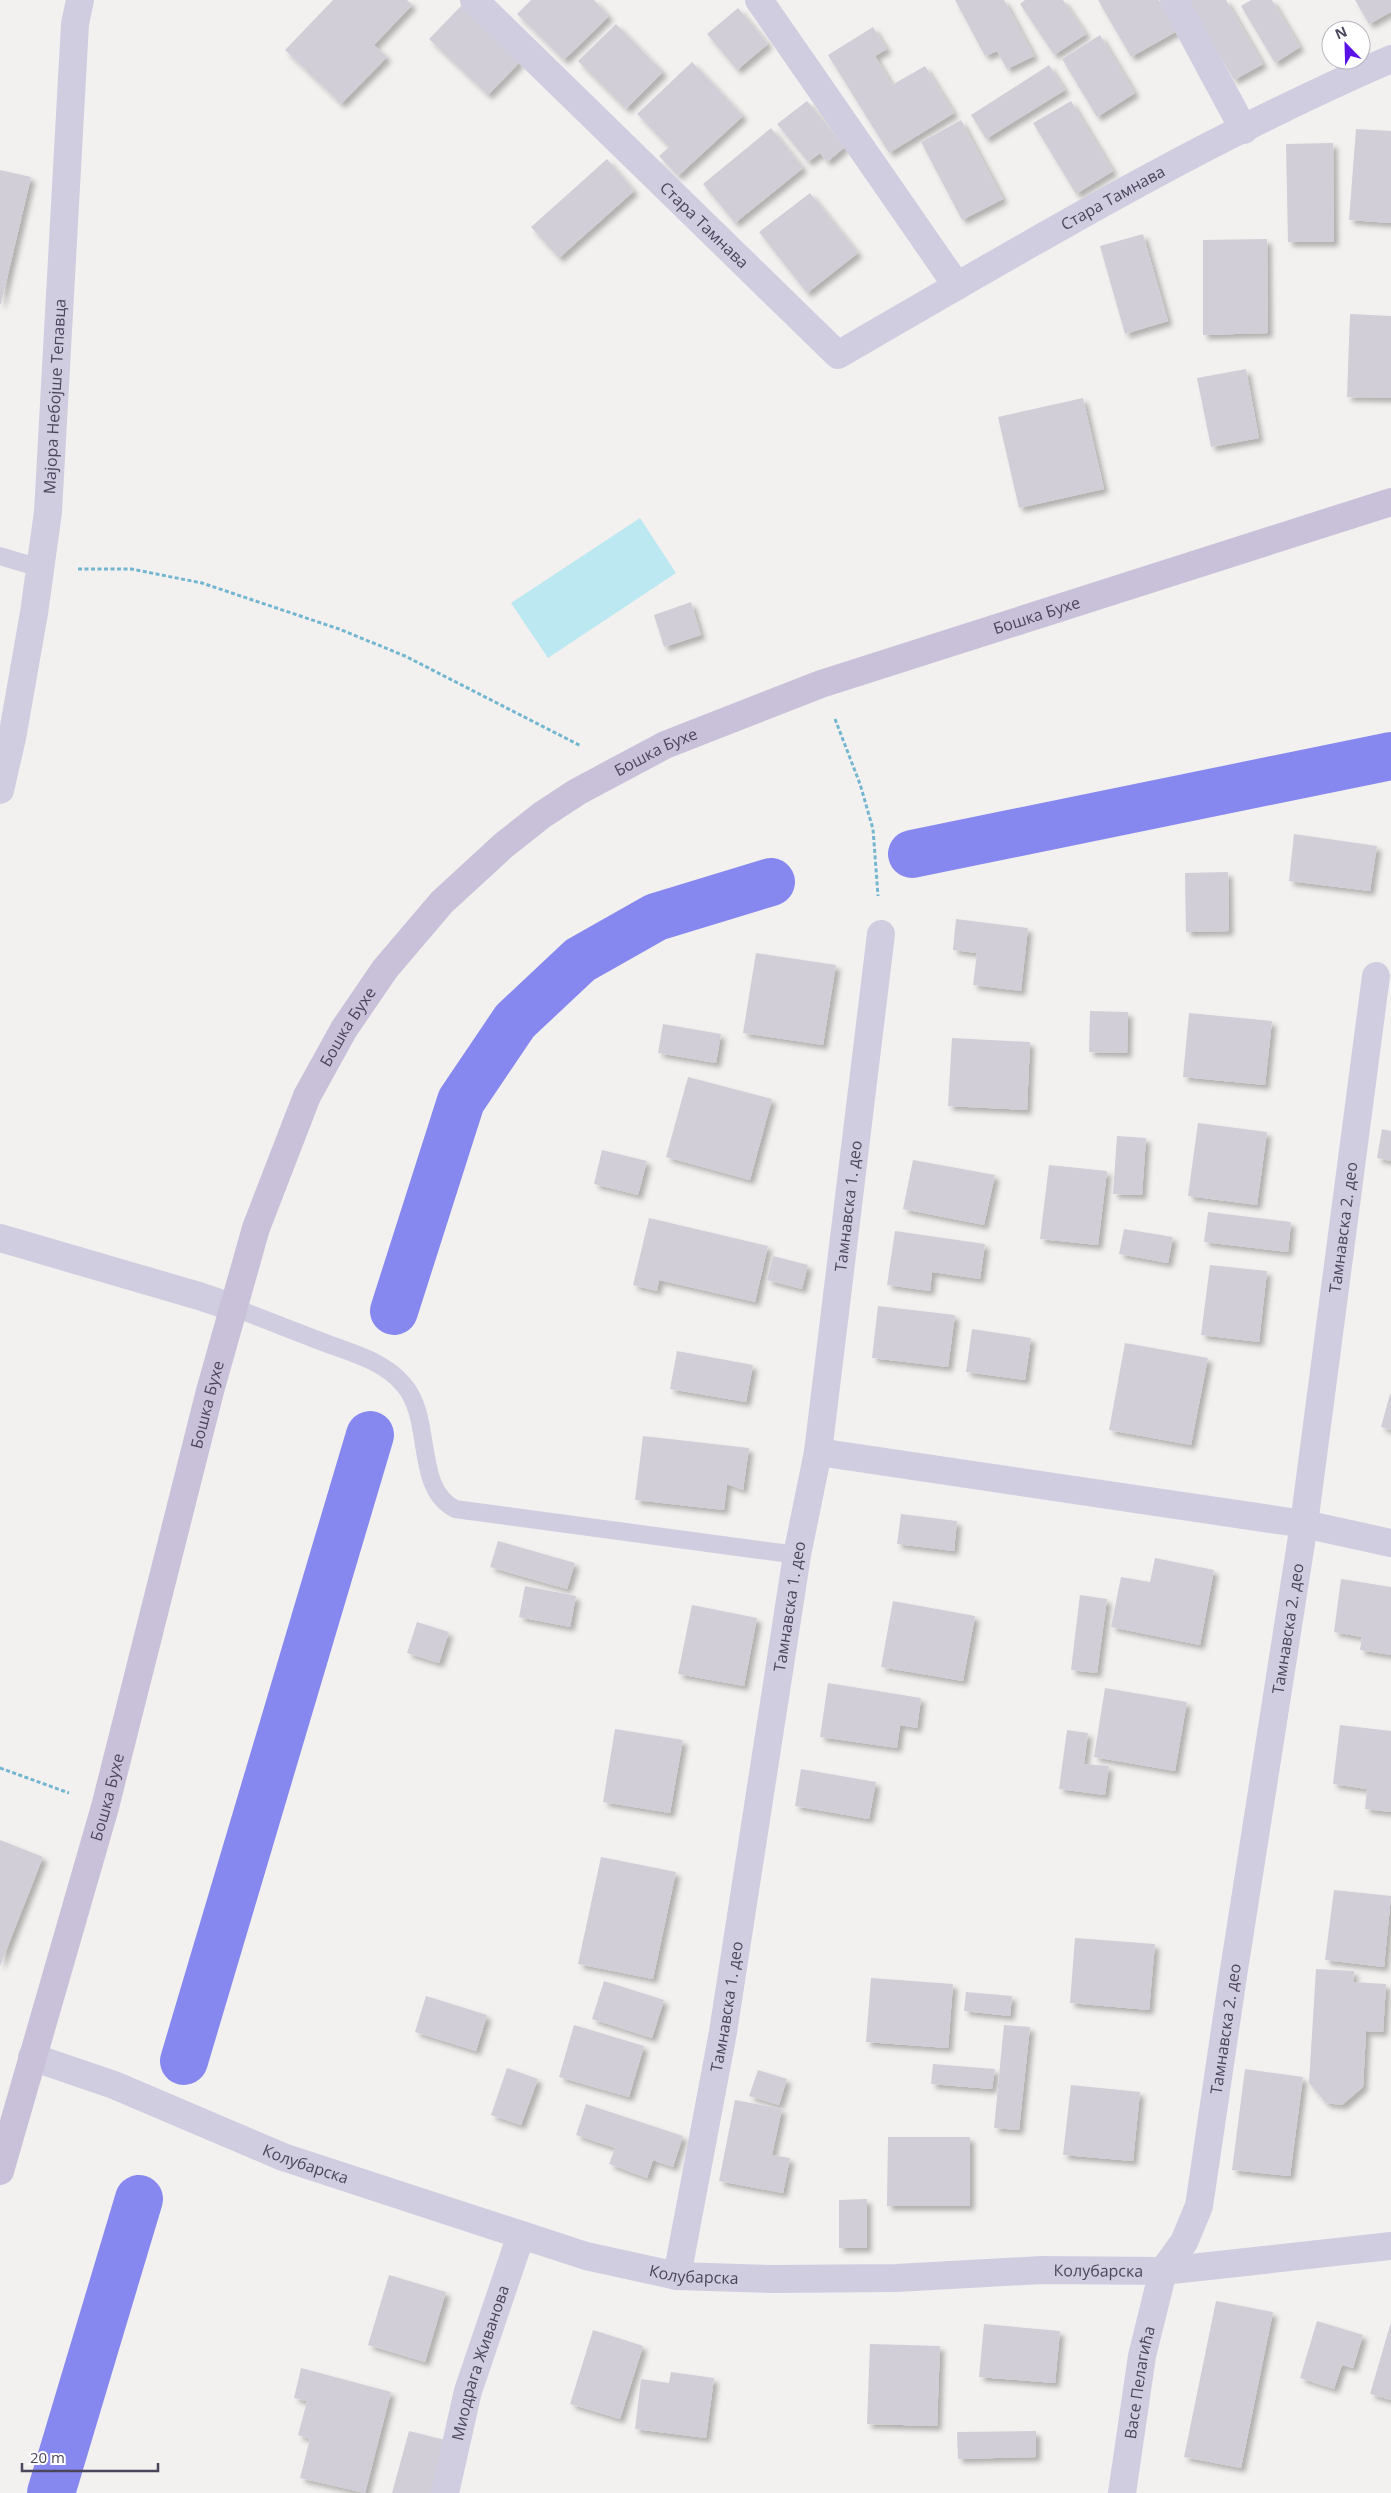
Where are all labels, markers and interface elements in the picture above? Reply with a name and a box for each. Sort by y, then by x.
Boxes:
north arrow [1321,20,1371,70]
text: N [1332,22,1350,44]
street label: Стара Тамнава [1057,160,1169,235]
street label: Стара Тамнава [655,176,754,273]
street label: Мајора Небојше Тепавца [38,298,71,495]
street label: Бошка Бухе [990,591,1083,639]
street label: Бошка Бухе [610,722,701,781]
street label: Бошка Бухе [314,983,381,1071]
street label: Тамнавска 1. део [829,1139,867,1273]
street label: Тамнавска 2. део [1323,1161,1362,1294]
street label: Бошка Бухе [185,1358,229,1451]
street label: Тамнавска 1. део [768,1539,811,1673]
street label: Тамнавска 2. део [1266,1562,1309,1695]
street label: Бошка Бухе [85,1751,129,1844]
street label: Тамнавска 1. део [705,1940,748,2074]
street label: Тамнавска 2. део [1205,1962,1246,2096]
street label: Колубарска [259,2139,351,2189]
street label: Колубарска [647,2259,739,2289]
street label: Колубарска [1054,2259,1143,2282]
street label: Миодрага Живанова [446,2282,514,2443]
street label: Васе Пелагића [1119,2323,1160,2440]
scale bar [22,2440,159,2472]
text: 20 m [30,2447,65,2467]

